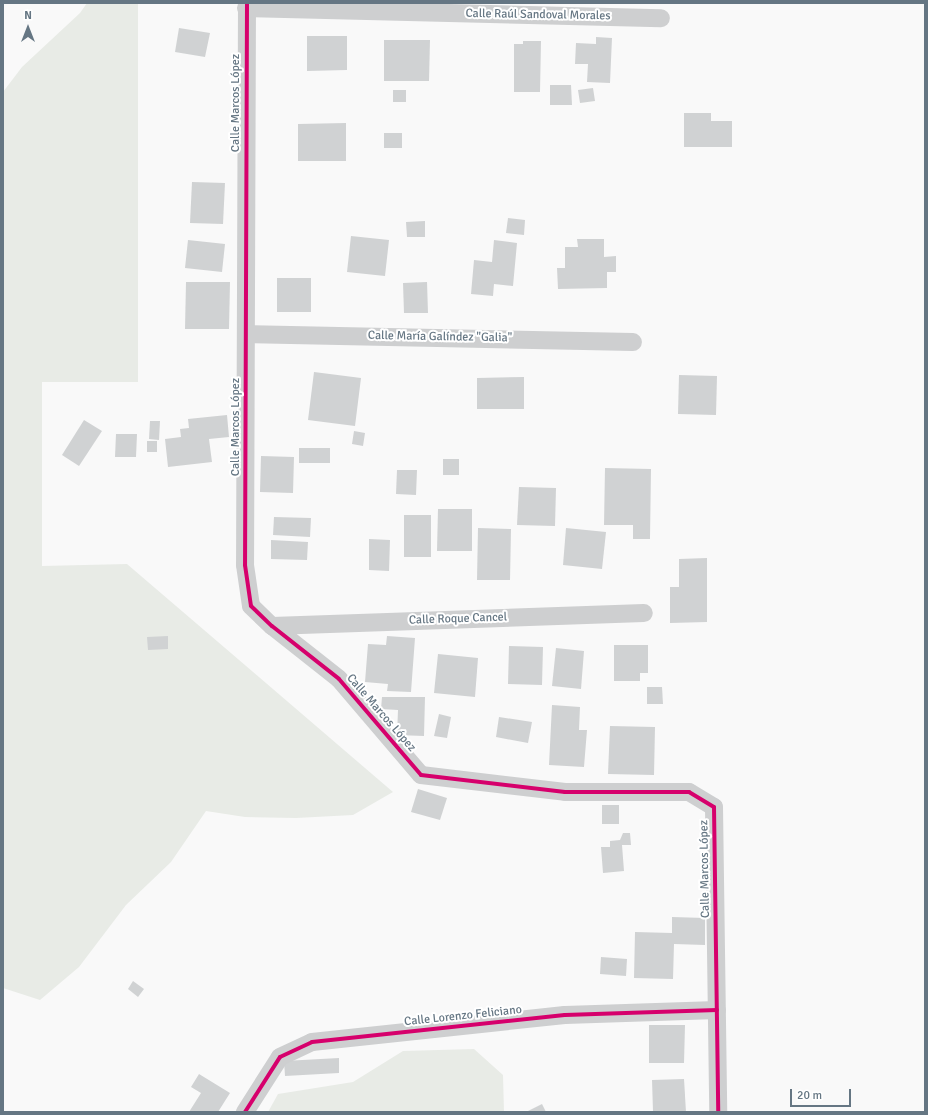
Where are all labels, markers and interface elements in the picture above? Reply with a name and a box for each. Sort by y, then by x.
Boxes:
street label: Calle Raúl Sandoval Morales [465,7,611,23]
north arrow [8,8,48,48]
text: N [24,9,32,22]
street label: Calle Marcos López [229,54,243,152]
street label: Calle María Galíndez "Galia" [368,329,512,345]
street label: Calle Marcos López [229,378,243,476]
street label: Calle Roque Cancel [409,610,507,628]
street label: Calle Marcos López [343,671,419,755]
street label: Calle Marcos López [697,820,713,918]
street label: Calle Lorenzo Feliciano [403,1003,523,1029]
scale bar [792,1081,853,1107]
text: 20 m [797,1088,822,1103]

